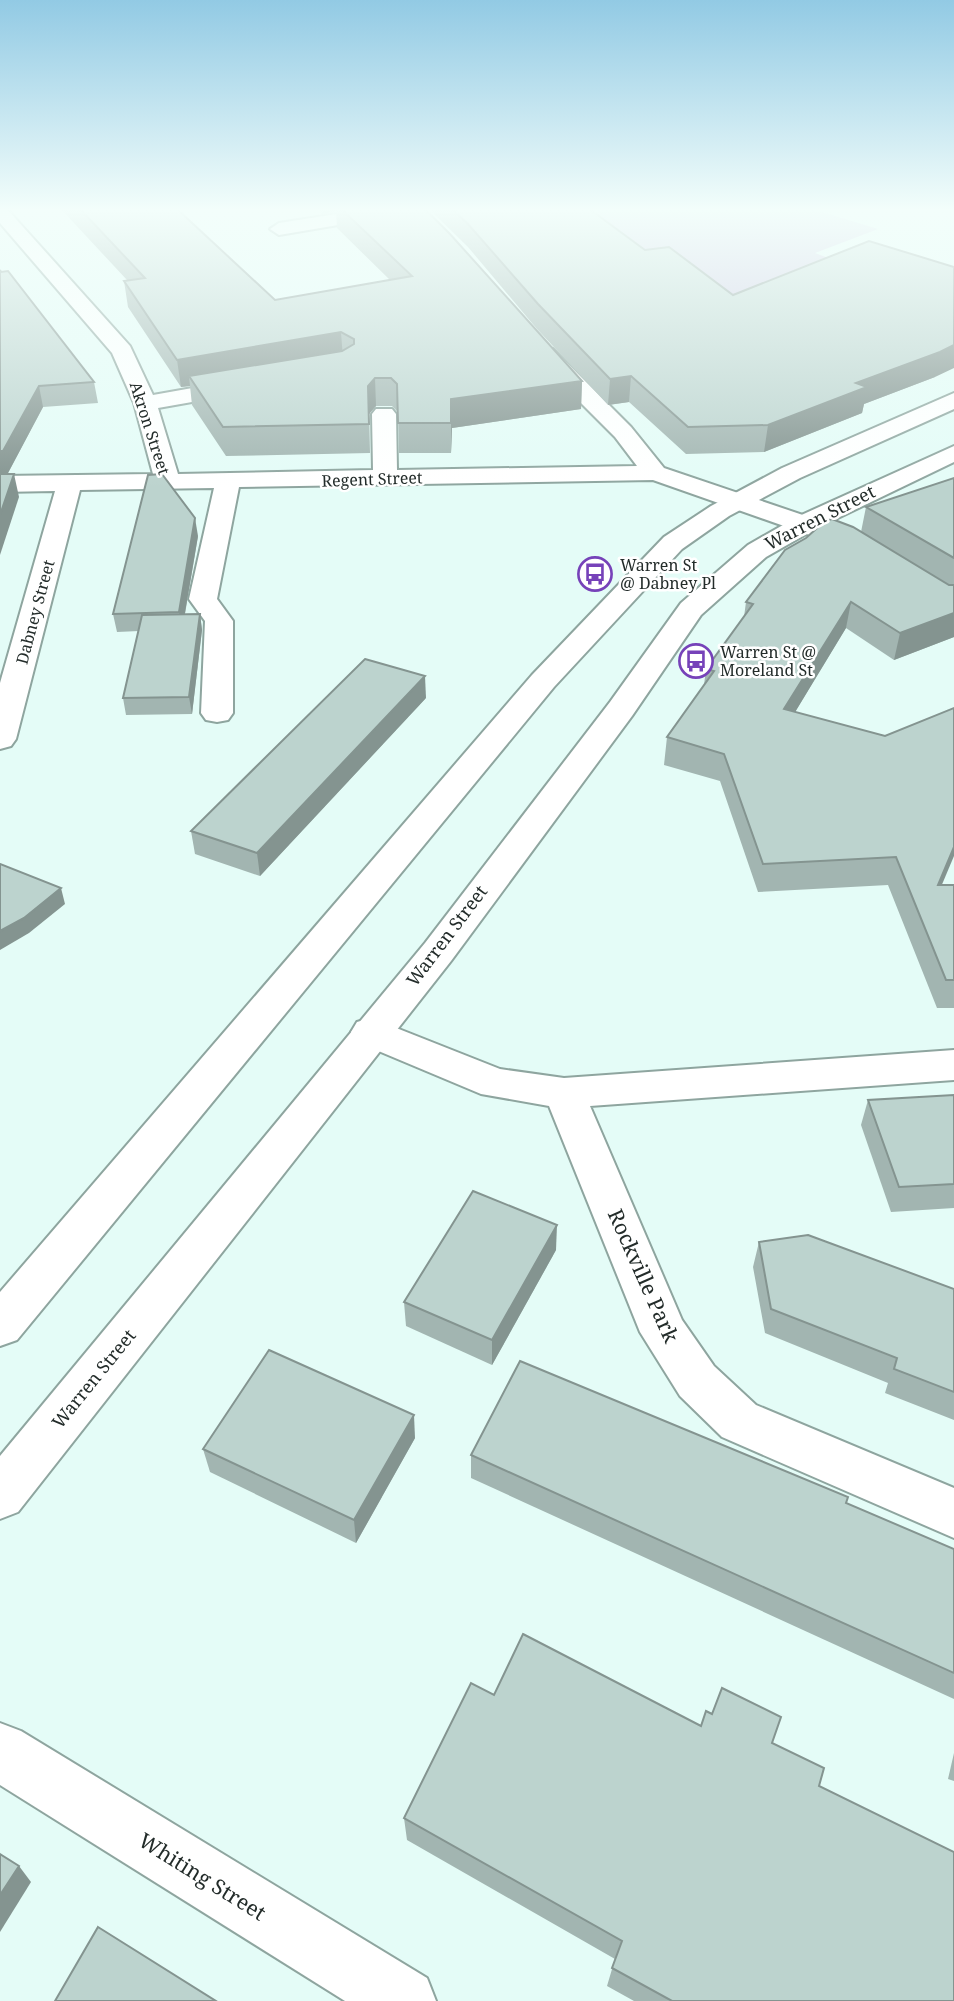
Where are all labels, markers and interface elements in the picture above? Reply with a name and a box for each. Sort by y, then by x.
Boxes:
street label: Akron Street [125,379,175,478]
street label: Regent Street [321,466,423,492]
street label: Warren Street [760,479,879,555]
place label: Warren St @ Dabney Pl [620,554,716,594]
bus stop icon: Warren St @ Dabney Pl [576,555,614,593]
street label: Dabney Street [11,557,60,667]
place label: Warren St @ Moreland St [720,641,816,681]
bus stop icon: Warren St @ Moreland St [677,642,715,680]
street label: Warren Street [400,880,492,991]
street label: Rockville Park [602,1204,686,1348]
street label: Warren Street [46,1324,141,1433]
street label: Whiting Street [134,1826,271,1926]

